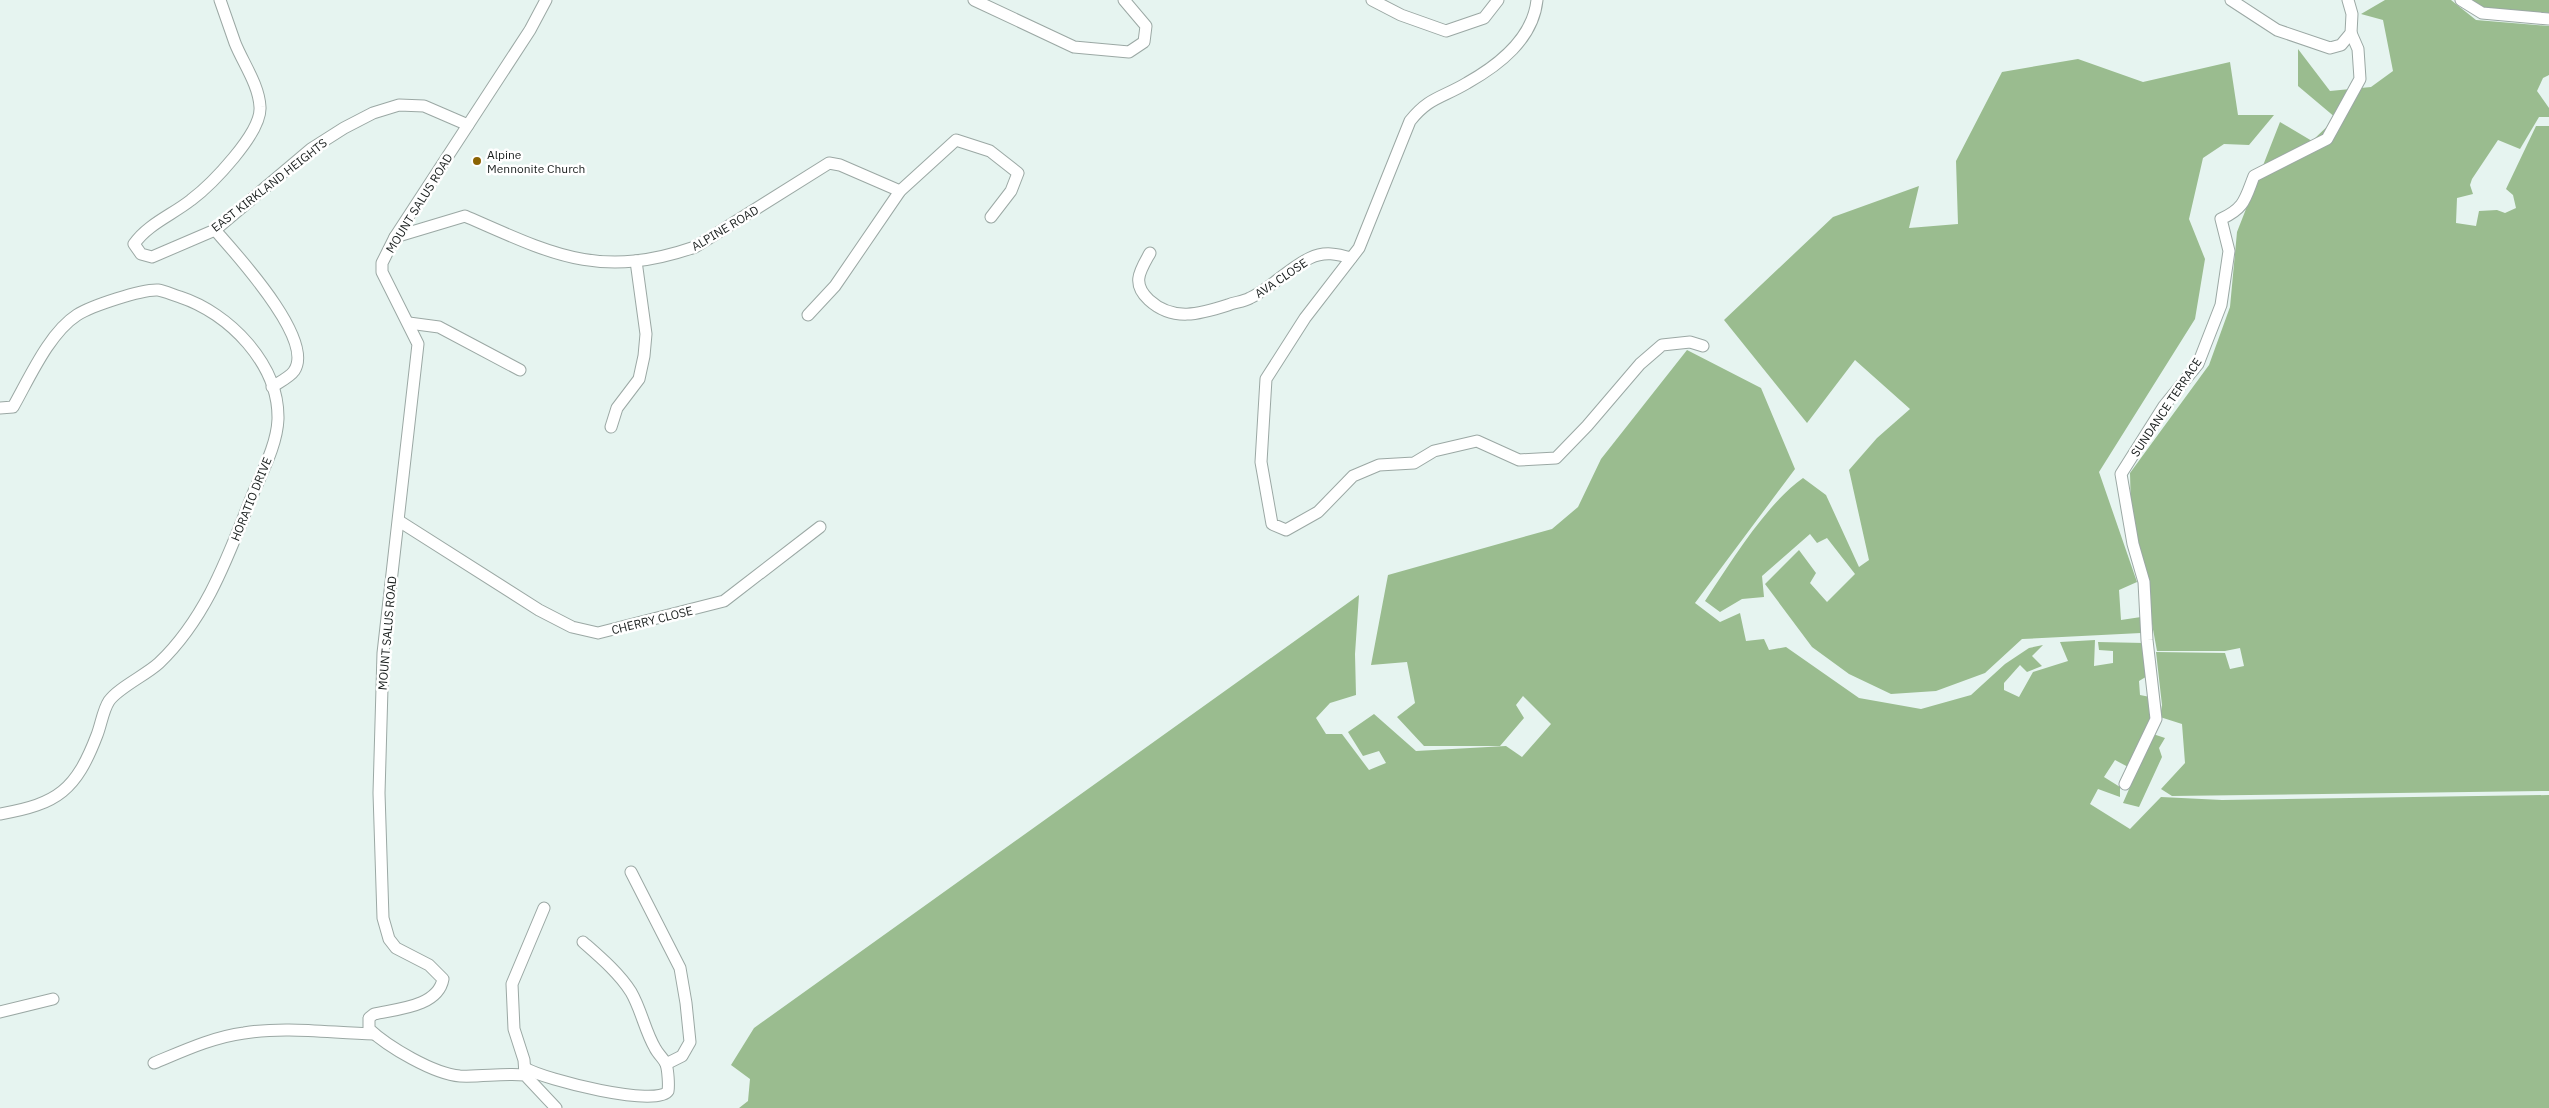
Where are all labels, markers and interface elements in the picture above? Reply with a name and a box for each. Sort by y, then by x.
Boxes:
street label: EAST KIRKLAND HEIGHTS [208,135,330,235]
place label: Alpine Mennonite Church [487,147,585,176]
street label: MOUNT SALUS ROAD [382,150,456,256]
marker: Alpine Mennonite Church [471,155,483,167]
street label: ALPINE ROAD [689,202,761,254]
street label: AVA CLOSE [1252,255,1310,301]
street label: SUNDANCE TERRACE [2127,355,2205,459]
street label: HORATIO DRIVE [227,455,275,543]
street label: MOUNT SALUS ROAD [375,575,399,691]
street label: CHERRY CLOSE [610,603,694,637]

